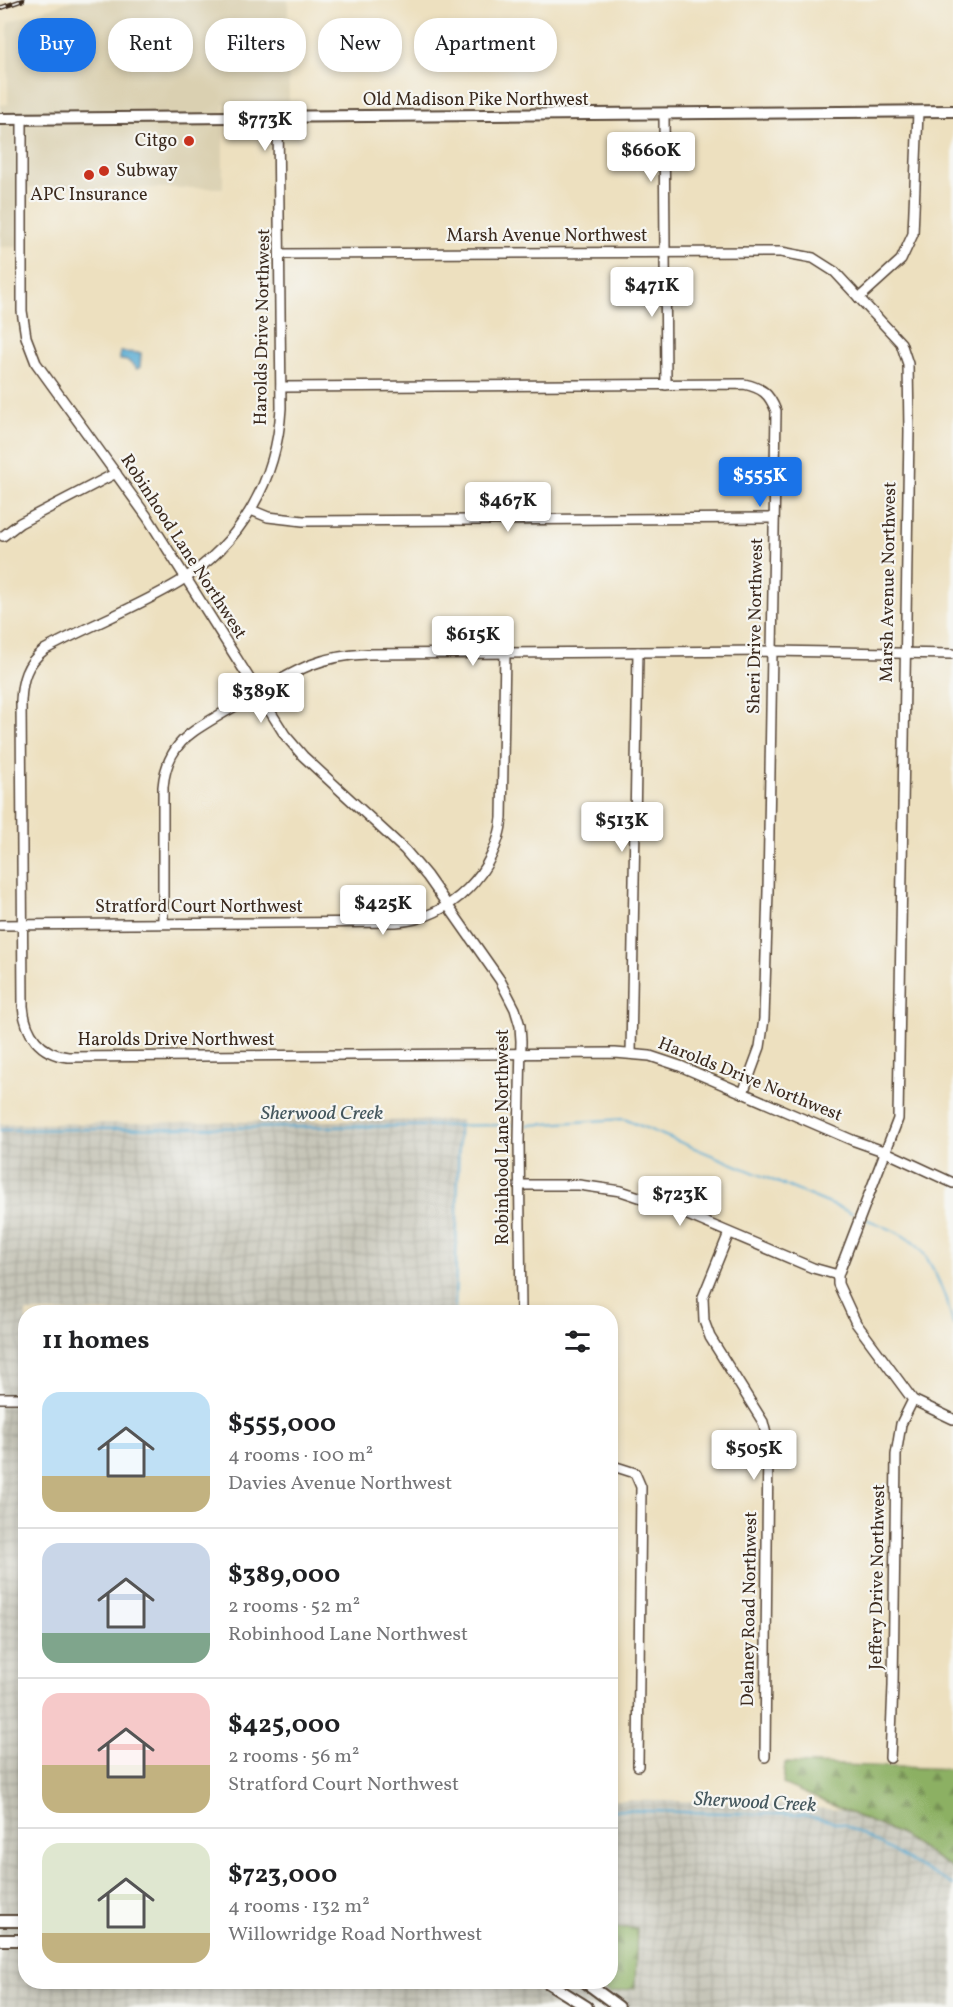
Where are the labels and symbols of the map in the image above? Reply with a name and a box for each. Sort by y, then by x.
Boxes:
street label: Old Madison Pike Northwest [363,88,589,113]
pin: $773K [223,101,307,152]
place label: Citgo [135,129,177,154]
pin: $660K [609,132,693,183]
marker: Citgo [182,134,196,148]
place label: Subway [116,159,178,184]
marker: Subway [97,164,111,178]
marker: APC Insurance [82,168,96,182]
place label: APC Insurance [30,183,148,208]
street label: Marsh Avenue Northwest [447,224,647,249]
street label: Harolds Drive Northwest [249,228,277,426]
pin: $471K [610,267,694,318]
street label: Robinhood Lane Northwest [114,450,252,644]
pin: $555K [718,457,802,508]
street label: Marsh Avenue Northwest [875,481,903,683]
pin: $467K [466,482,550,533]
street label: Sheri Drive Northwest [742,538,770,714]
pin: $615K [431,616,515,667]
pin: $389K [219,673,303,724]
pin: $513K [580,802,664,853]
pin: $425K [341,885,425,936]
street label: Stratford Court Northwest [95,895,303,920]
street label: Harolds Drive Northwest [78,1028,274,1053]
street label: Robinhood Lane Northwest [491,1029,516,1245]
street label: Harolds Drive Northwest [654,1032,846,1128]
water label: Sherwood Creek [261,1100,383,1128]
pin: $723K [638,1176,722,1227]
pin: $505K [712,1430,796,1481]
street label: Jeffery Drive Northwest [864,1484,892,1670]
street label: Delaney Road Northwest [736,1511,764,1707]
water label: Sherwood Creek [693,1786,817,1820]

